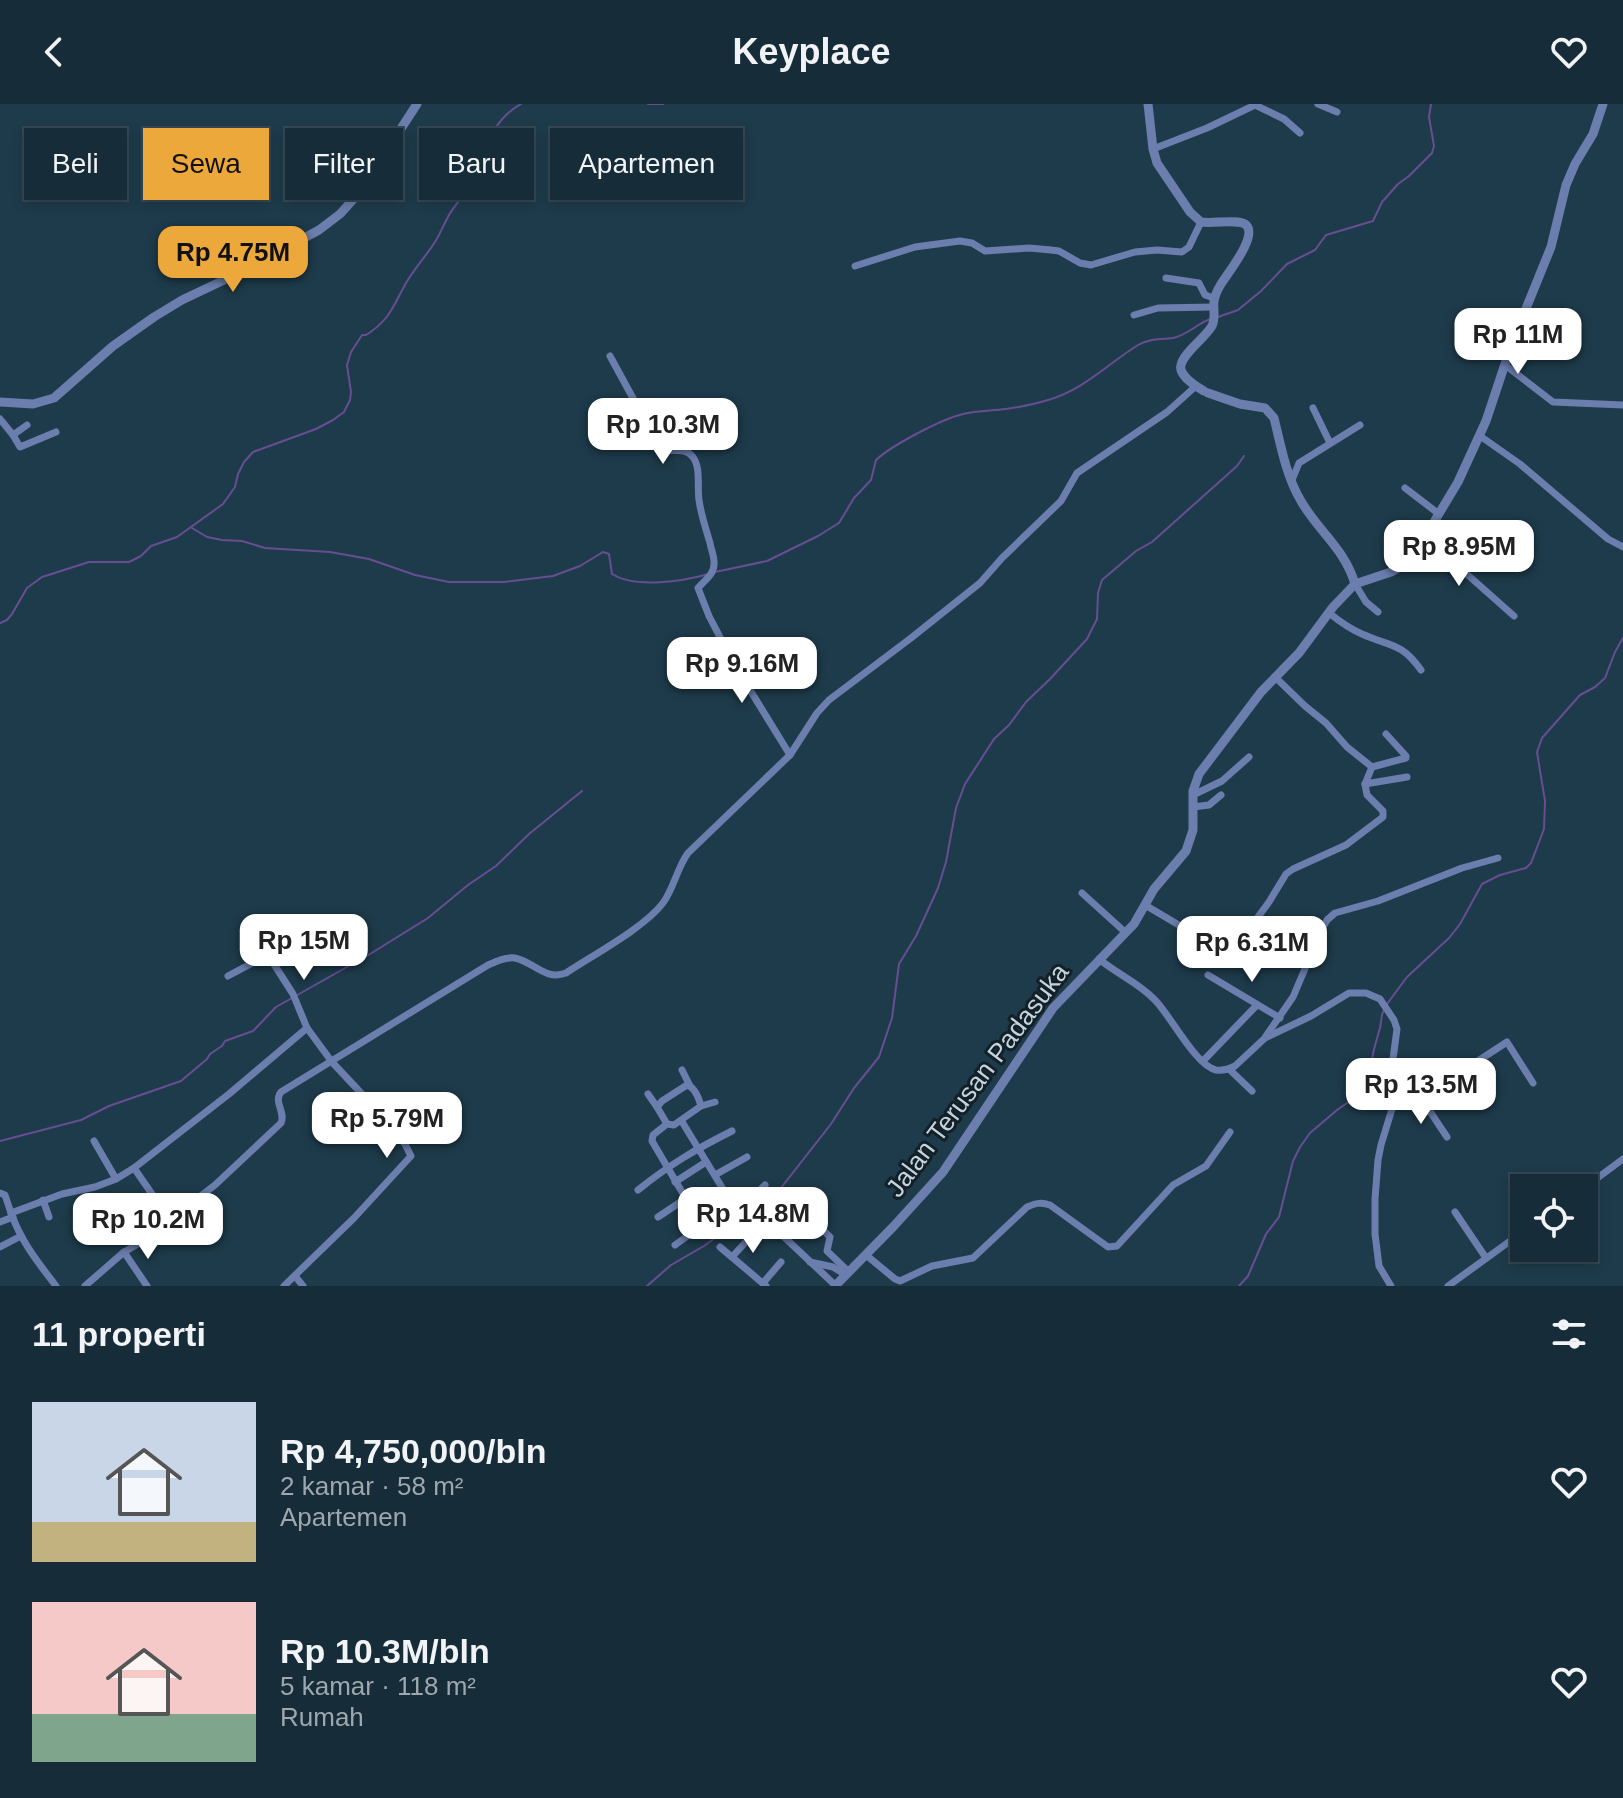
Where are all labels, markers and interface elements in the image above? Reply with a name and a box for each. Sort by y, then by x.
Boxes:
icon: back [32,30,76,74]
icon: heart [1547,30,1591,74]
text: Keyplace [732,31,891,72]
chip: Beli [24,128,127,200]
chip: Sewa [143,128,269,200]
chip: Filter [285,128,403,200]
chip: Baru [419,128,534,200]
chip: Apartemen [550,128,743,200]
pin: Rp 4.75M [150,226,316,294]
text: Rp 4.75M [176,237,290,267]
pin: Rp 11M [1453,308,1583,376]
text: Rp 11M [1472,319,1564,349]
pin: Rp 10.3M [580,398,746,466]
text: Rp 10.3M [606,409,720,439]
pin: Rp 8.95M [1376,520,1542,588]
text: Rp 8.95M [1402,531,1516,561]
pin: Rp 9.16M [659,637,825,705]
text: Rp 9.16M [685,648,799,678]
pin: Rp 15M [239,914,369,982]
pin: Rp 6.31M [1169,916,1335,984]
text: Rp 15M [258,925,350,955]
text: Rp 6.31M [1195,927,1309,957]
street label: Jalan Terusan Padasuka [879,957,1075,1203]
pin: Rp 13.5M [1338,1058,1504,1126]
text: Rp 13.5M [1364,1069,1478,1099]
pin: Rp 5.79M [304,1092,470,1160]
text: Rp 5.79M [330,1103,444,1133]
map controls [1510,1174,1598,1262]
button: locate [1510,1174,1598,1262]
pin: Rp 14.8M [670,1187,836,1255]
pin: Rp 10.2M [65,1193,231,1261]
text: Rp 14.8M [696,1198,810,1228]
text: Rp 10.2M [91,1204,205,1234]
icon: filters [1547,1312,1591,1356]
text: 11 properti [32,1315,206,1353]
text: Rp 4,750,000/bln [280,1432,546,1470]
icon: home [96,1434,192,1530]
icon: heart [1547,1460,1591,1504]
text: 2 kamar · 58 m² [280,1471,464,1501]
text: Apartemen [280,1502,407,1532]
text: Rp 10.3M/bln [280,1632,490,1670]
icon: home [96,1634,192,1730]
icon: heart [1547,1660,1591,1704]
text: 5 kamar · 118 m² [280,1671,476,1701]
text: Rumah [280,1702,364,1732]

